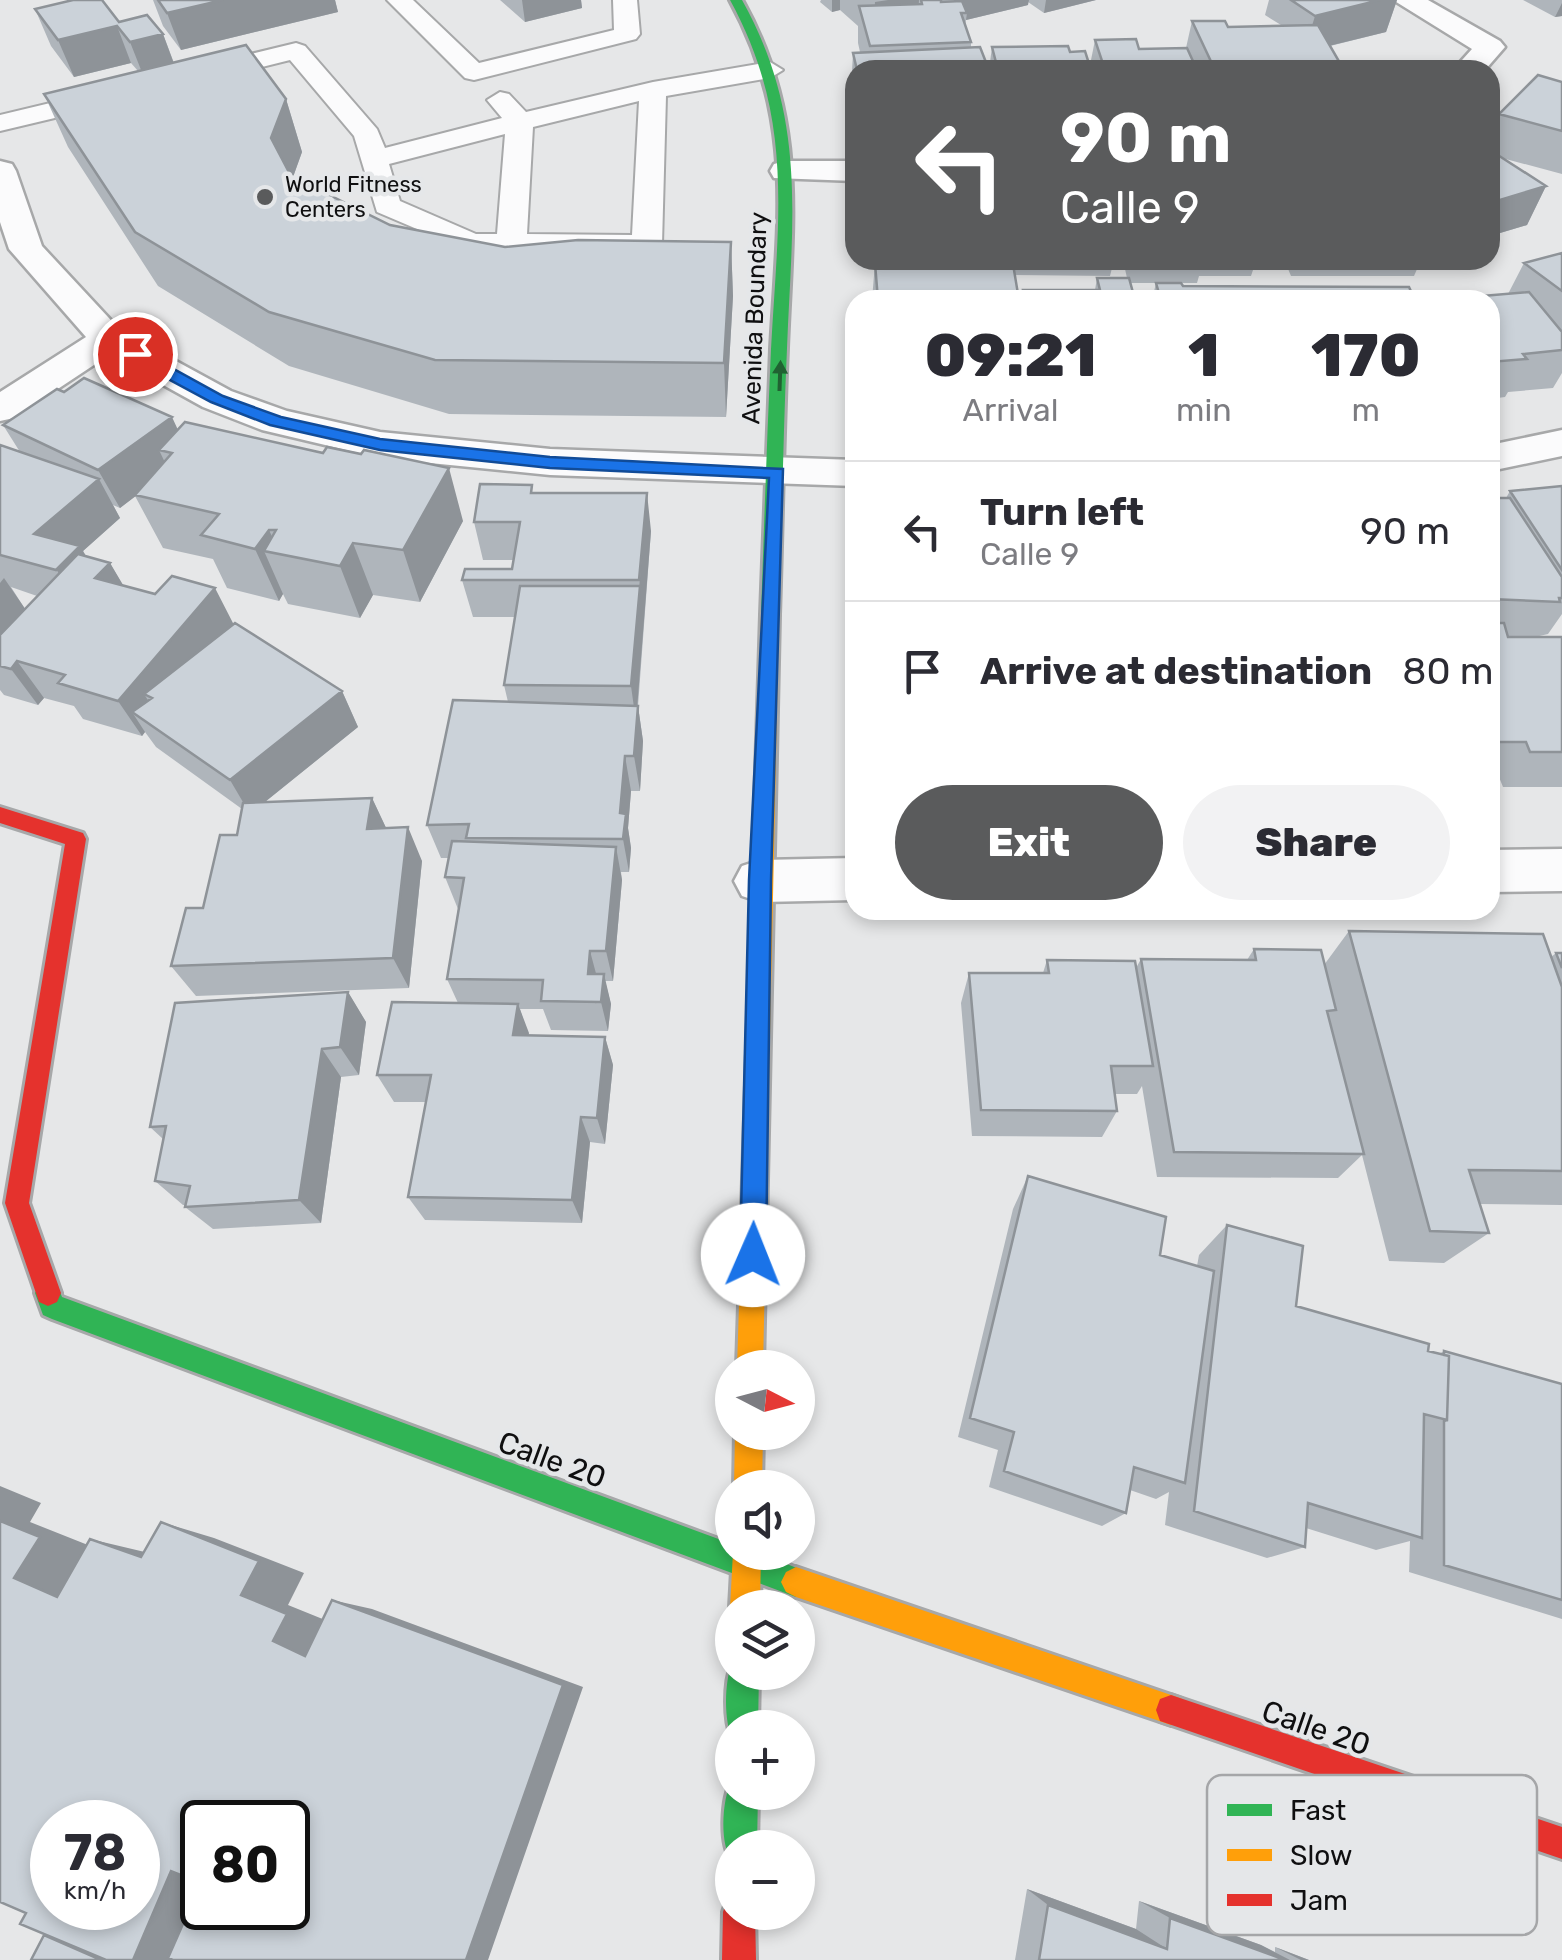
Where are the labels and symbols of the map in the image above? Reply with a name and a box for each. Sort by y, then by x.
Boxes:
place label: World Fitness Centers [285,171,422,223]
marker: World Fitness Centers [254,186,276,208]
street label: Avenida Boundary [736,211,773,425]
pin [93,312,178,397]
one-way arrow [773,359,789,391]
position arrow [701,1203,805,1307]
north arrow [715,1350,815,1450]
street label: Calle 20 [493,1424,611,1496]
street label: Calle 20 [1257,1693,1375,1763]
legend [1207,1775,1537,1935]
text: Fast [1290,1794,1346,1827]
speed limit sign: 80 [180,1800,310,1930]
text: Slow [1290,1839,1352,1872]
text: Jam [1290,1884,1348,1917]

